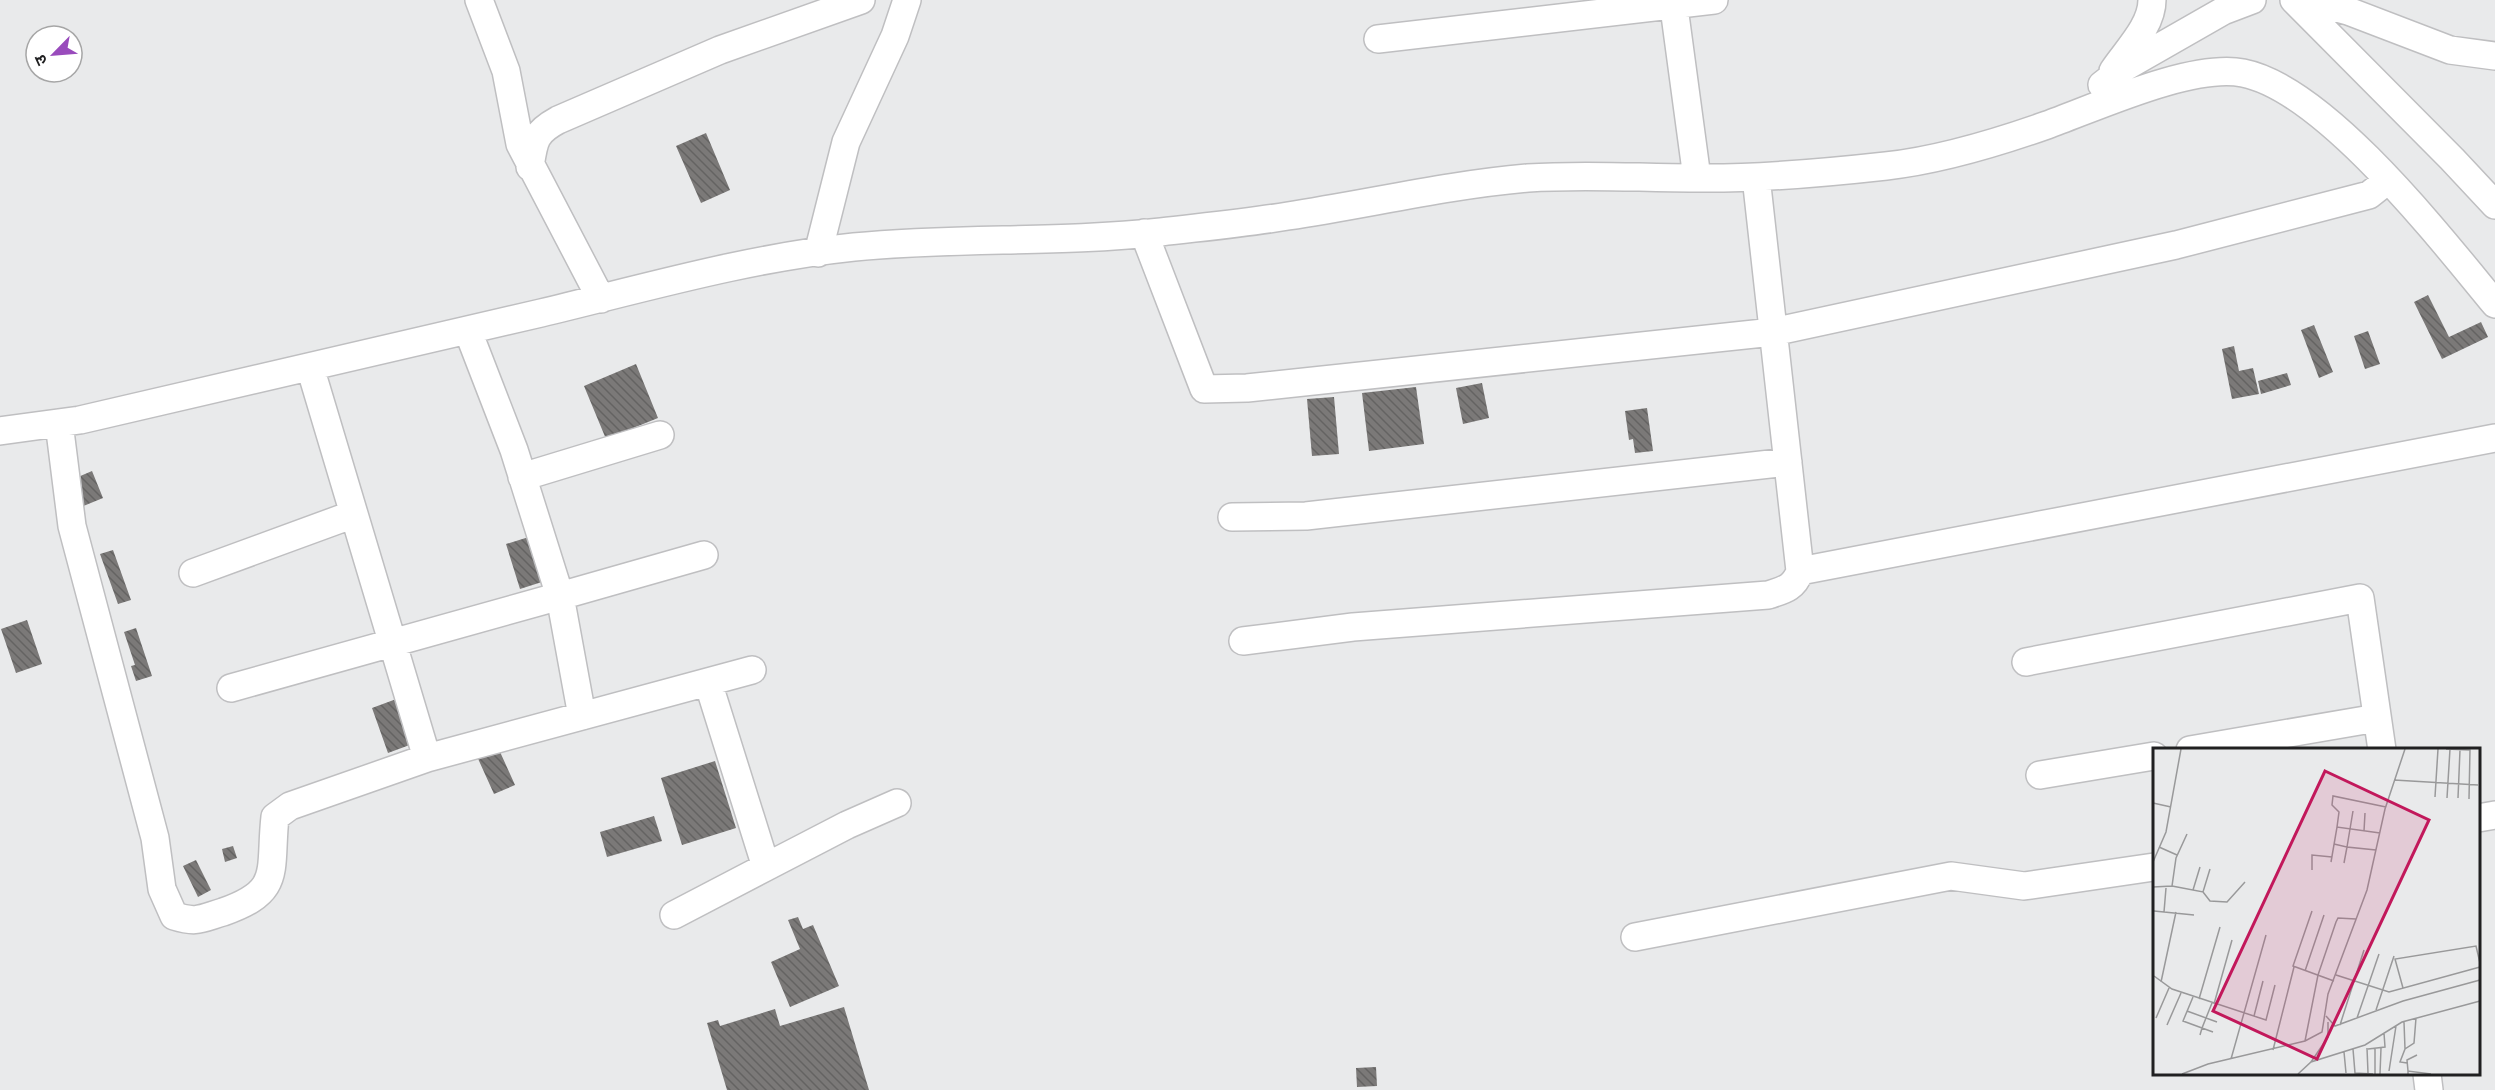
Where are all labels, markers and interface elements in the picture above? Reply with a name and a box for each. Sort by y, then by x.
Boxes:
north arrow [24,24,84,84]
text: उ [29,51,51,69]
inset map [2153,748,2480,1075]

